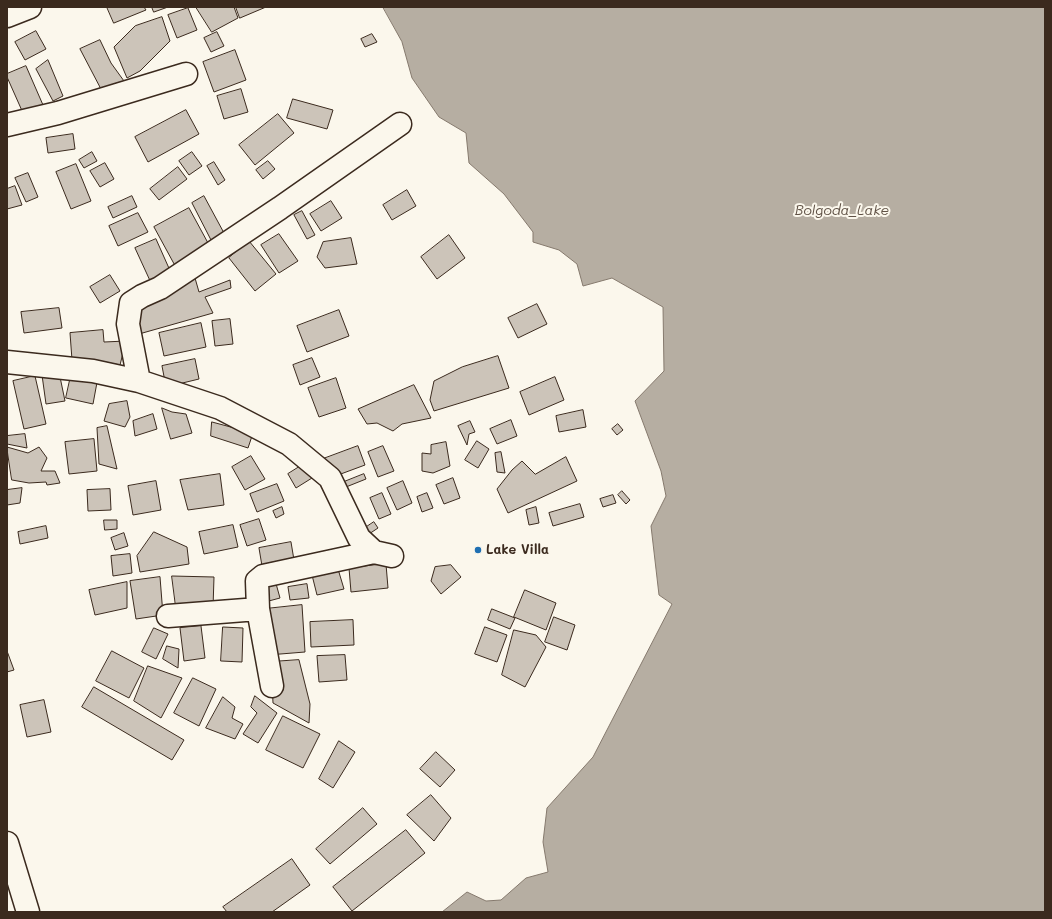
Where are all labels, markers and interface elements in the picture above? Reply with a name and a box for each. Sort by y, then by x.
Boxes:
water label: Bolgoda_Lake [795,203,889,219]
place label: Lake Villa [486,542,549,558]
marker: Lake Villa [473,545,483,555]

